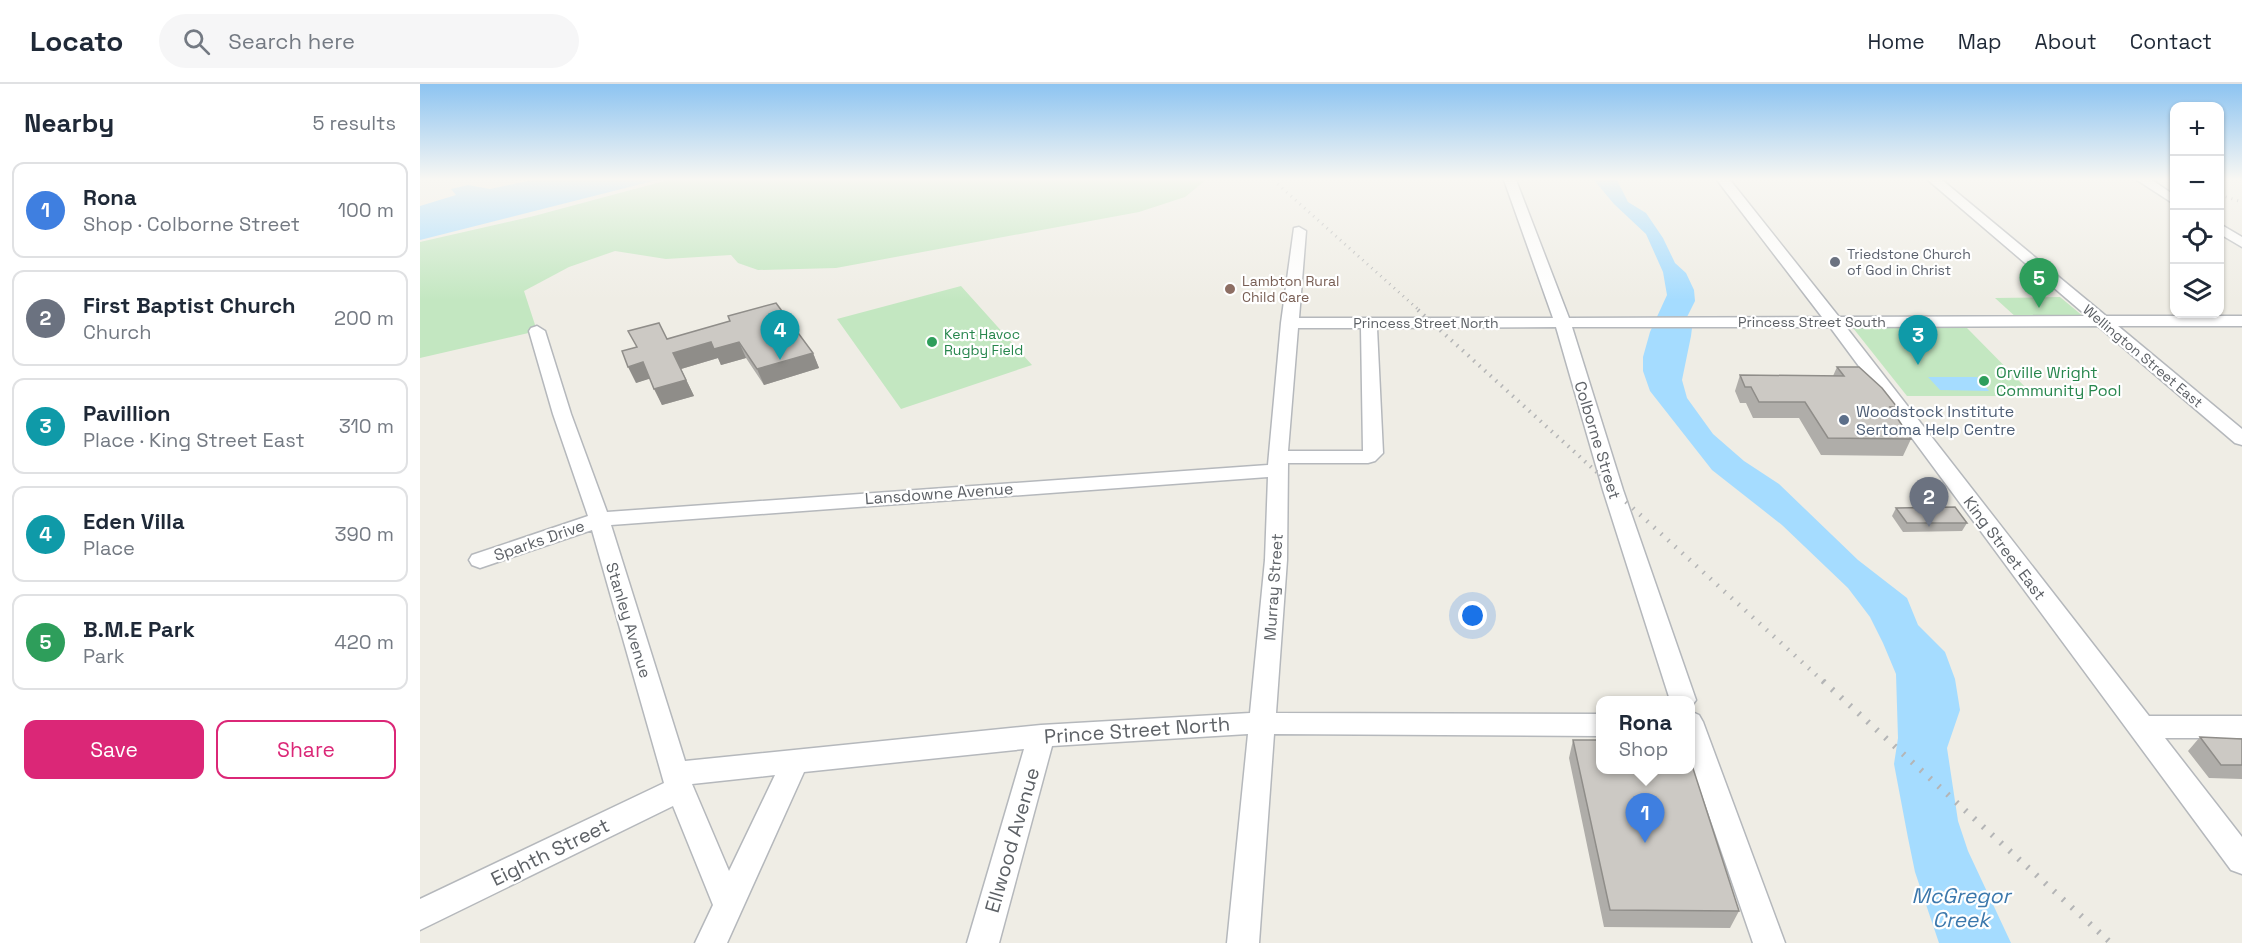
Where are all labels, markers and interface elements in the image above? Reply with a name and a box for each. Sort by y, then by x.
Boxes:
search box [159,14,579,68]
text: Locato [30,23,123,59]
icon: search [180,25,213,58]
text: Search here [228,27,355,55]
text: Home [1867,28,1925,55]
text: Map [1958,28,2002,55]
text: About [2035,28,2097,55]
text: Contact [2130,28,2212,55]
map controls [2170,102,2224,318]
button: + [2170,102,2224,156]
text: Nearby [24,106,114,140]
text: 5 results [312,110,396,136]
button: − [2170,156,2224,210]
text: Rona [83,183,137,211]
text: 1 [41,197,50,223]
text: 100 m [338,197,394,223]
button: locate [2170,210,2224,264]
text: Shop · Colborne Street [83,211,300,237]
place label: Triedstone Church of God in Christ [1847,245,1971,279]
marker: Triedstone Church of God in Christ [1828,255,1842,269]
pin: 5 [2020,258,2058,308]
button: layers [2170,264,2224,318]
place label: Lambton Rural Child Care [1242,272,1339,306]
marker: Lambton Rural Child Care [1223,282,1237,296]
text: First Baptist Church [83,291,296,319]
street label: Wellington Street East [2079,301,2207,411]
text: 2 [40,305,51,331]
text: 200 m [334,305,394,331]
pin: 4 [760,310,800,360]
street label: Princess Street South [1738,313,1886,331]
street label: Princess Street North [1353,314,1499,332]
pin: 3 [1898,316,1938,365]
text: Church [83,319,152,345]
place label: Kent Havoc Rugby Field [944,325,1023,359]
marker: Kent Havoc Rugby Field [925,335,939,349]
place label: Orville Wright Community Pool [1996,362,2121,401]
marker: Orville Wright Community Pool [1977,374,1991,388]
street label: Colborne Street [1570,378,1625,502]
text: Pavillion [83,399,171,427]
place label: Woodstock Institute Sertoma Help Centre [1856,401,2016,440]
text: 3 [39,413,52,439]
text: 310 m [339,413,394,439]
marker: Woodstock Institute Sertoma Help Centre [1837,413,1851,427]
text: Place · King Street East [83,427,305,453]
street label: Lansdowne Avenue [864,478,1014,509]
pin: 2 [1910,478,1948,527]
street label: King Street East [1959,492,2050,604]
text: Eden Villa [83,507,185,535]
street label: Sparks Drive [491,515,587,566]
text: 4 [39,521,52,547]
text: 390 m [335,521,394,547]
street label: Murray Street [1259,533,1288,641]
text: Place [83,535,135,561]
street label: Stanley Avenue [601,560,656,680]
your location [1458,601,1487,630]
text: B.M.E Park [83,615,195,643]
text: 5 [40,629,52,655]
text: 420 m [334,629,394,655]
text: Park [83,643,125,669]
popup [1596,696,1695,774]
text: Rona [1619,708,1672,736]
street label: Prince Street North [1043,711,1231,749]
button: Save [24,720,204,779]
button: Share [216,720,396,779]
text: Shop [1619,736,1668,762]
street label: Ellwood Avenue [979,764,1045,916]
pin: 1 [1626,794,1664,843]
street label: Eighth Street [486,812,614,892]
water label: McGregor Creek [1912,882,2013,933]

